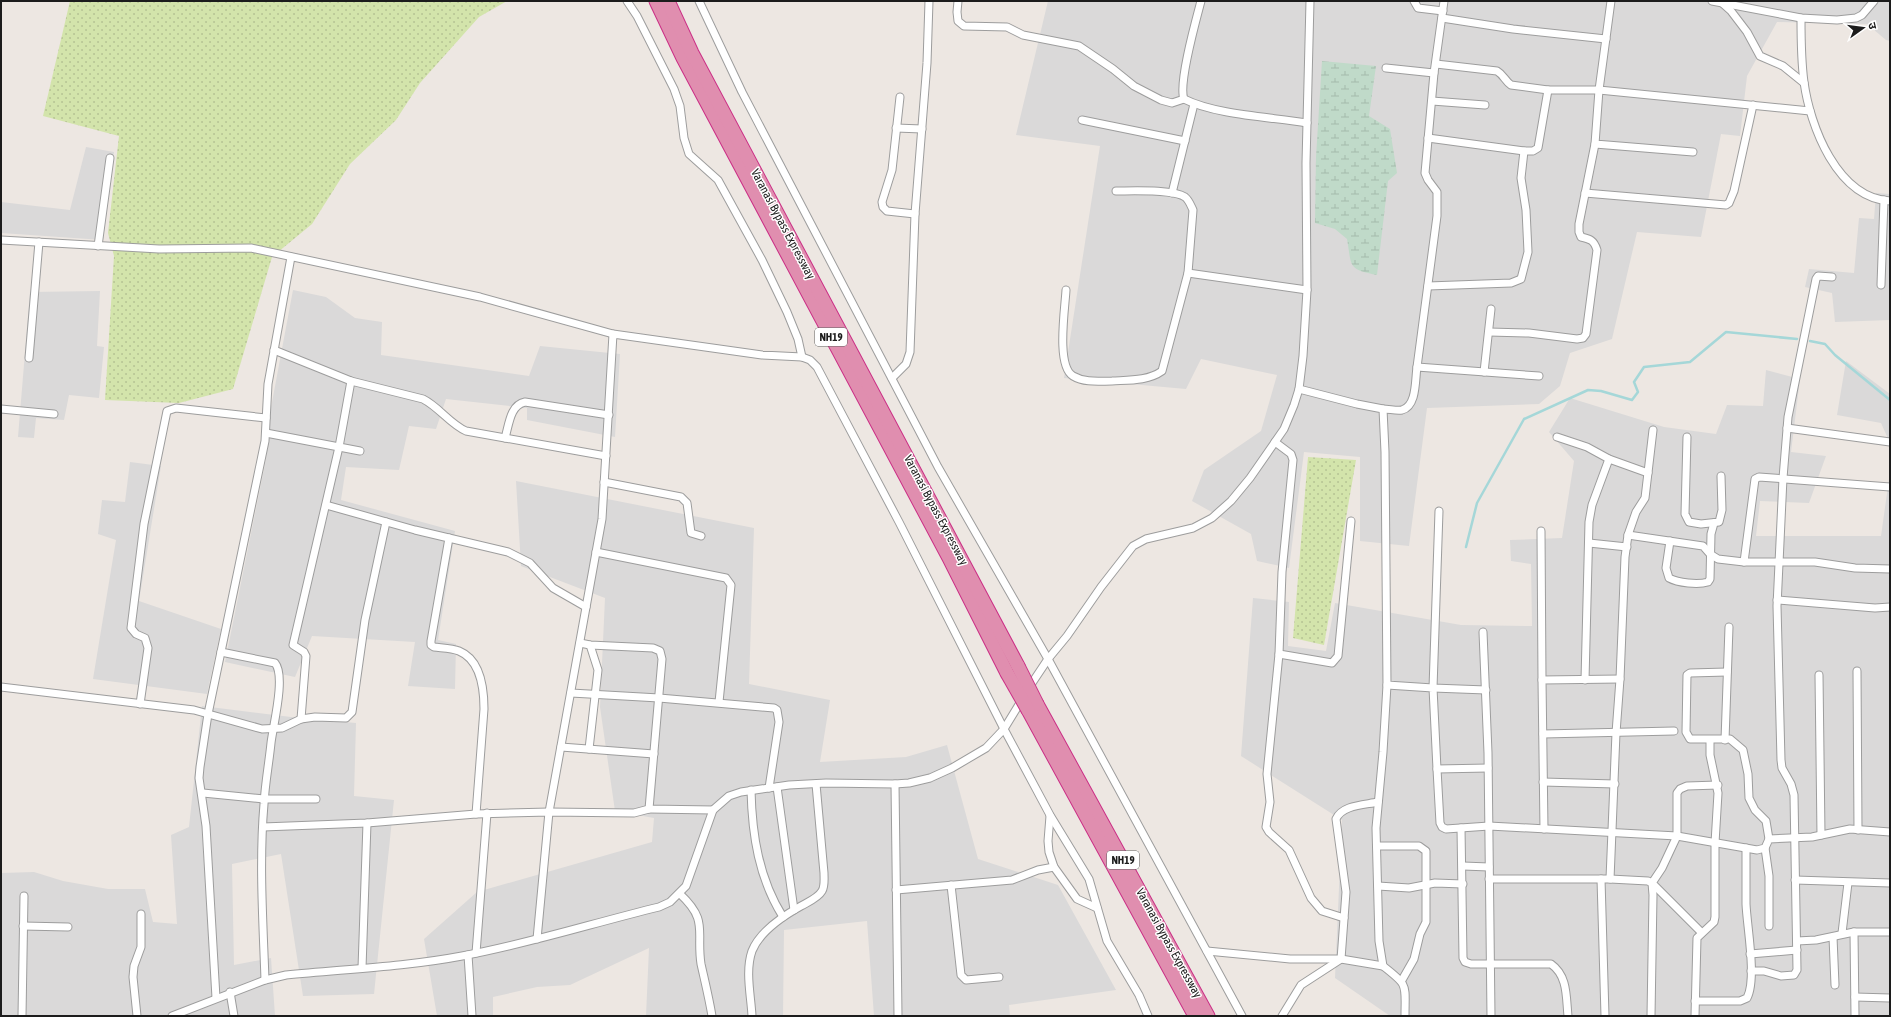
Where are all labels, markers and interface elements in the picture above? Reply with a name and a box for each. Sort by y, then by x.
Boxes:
north arrow [1843,8,1883,48]
text: उ [1866,21,1879,31]
street label: Varanasi Bypass Expressway [748,167,818,282]
road number: NH19 [815,328,847,346]
street label: Varanasi Bypass Expressway [901,453,971,568]
road number: NH19 [1107,851,1139,869]
street label: Varanasi Bypass Expressway [1133,886,1205,1000]

